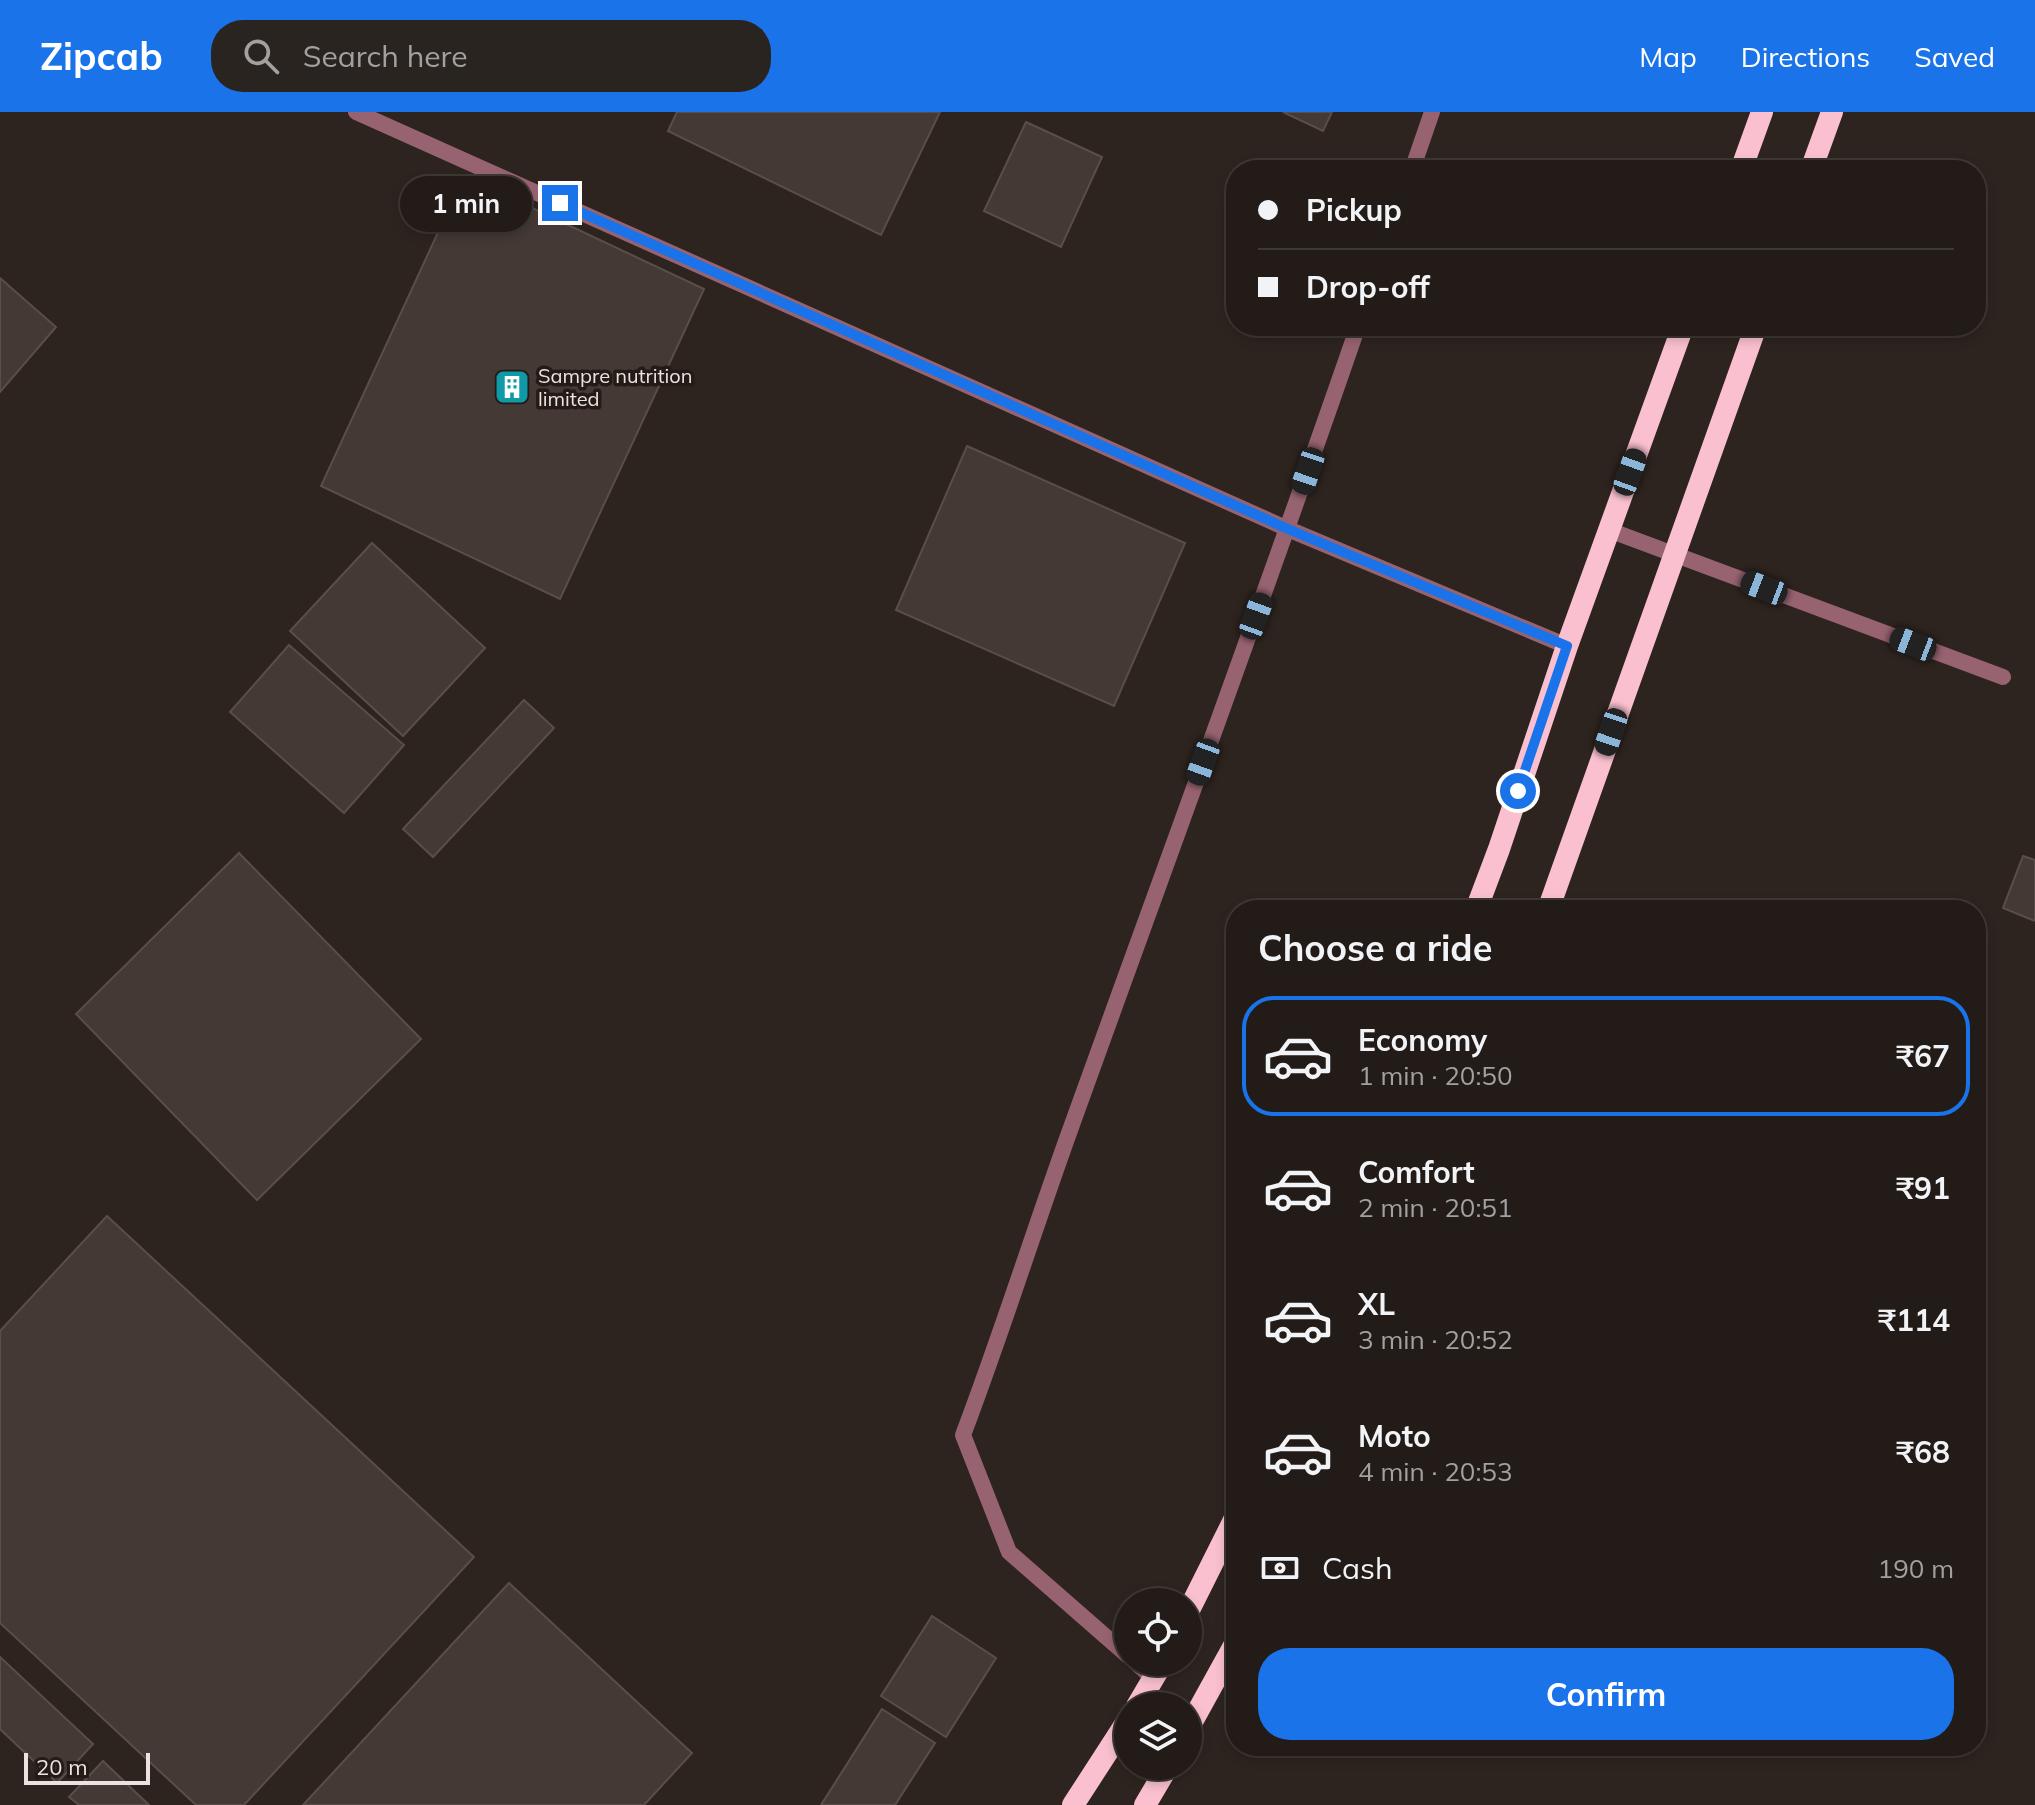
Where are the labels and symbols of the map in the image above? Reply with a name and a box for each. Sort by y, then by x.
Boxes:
callout: 1 min [400,175,532,231]
route end [542,185,578,221]
place label: Sampre nutrition limited [538,363,692,411]
building icon: Sampre nutrition limited [493,368,531,406]
car [1289,444,1327,498]
car [1611,445,1649,499]
car [1737,568,1791,608]
car [1237,589,1275,643]
car [1886,624,1940,664]
car [1592,705,1630,759]
car [1184,735,1222,789]
route start [1500,773,1536,809]
scale bar [24,1749,150,1785]

